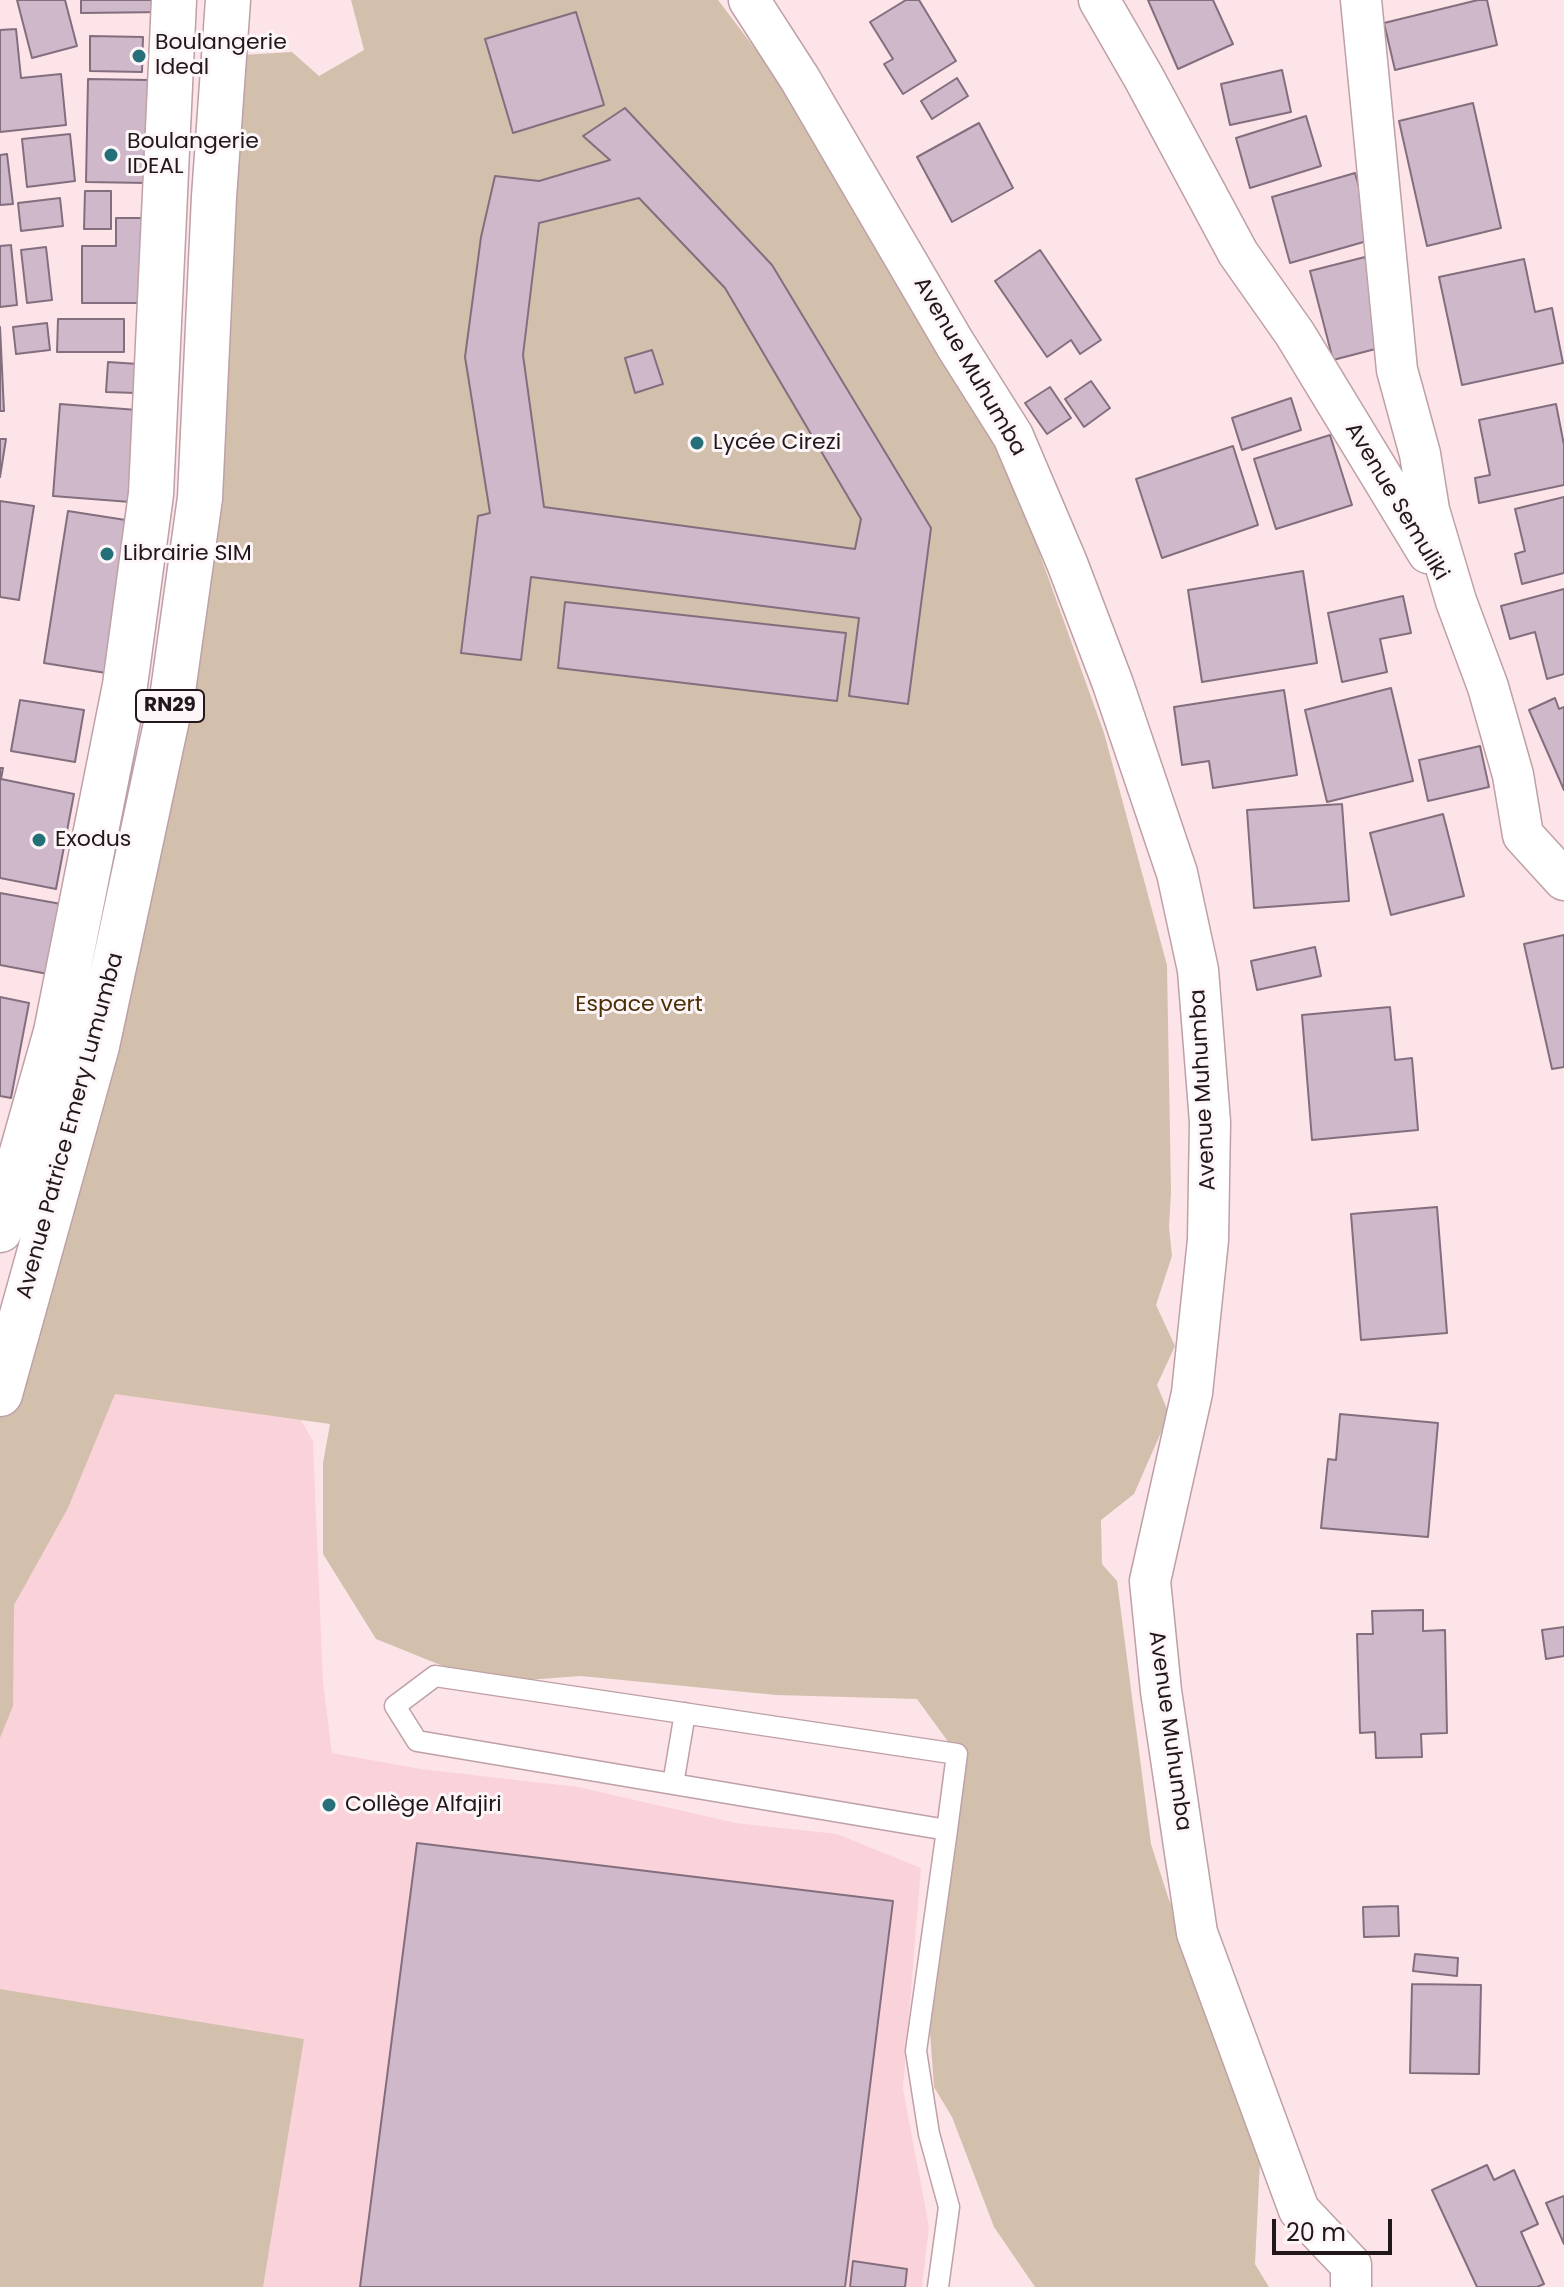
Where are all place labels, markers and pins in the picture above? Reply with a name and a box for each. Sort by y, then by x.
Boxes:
place label: Boulangerie Ideal [155,30,287,82]
marker: Boulangerie Ideal [130,47,148,65]
place label: Boulangerie IDEAL [127,129,259,180]
marker: Boulangerie IDEAL [102,146,120,164]
place label: Lycée Cirezi [713,430,841,456]
marker: Lycée Cirezi [688,434,706,452]
place label: Librairie SIM [123,541,252,567]
marker: Librairie SIM [98,545,116,563]
place label: Exodus [55,827,131,853]
marker: Exodus [30,831,48,849]
place label: Collège Alfajiri [345,1792,502,1818]
marker: Collège Alfajiri [320,1796,338,1814]

